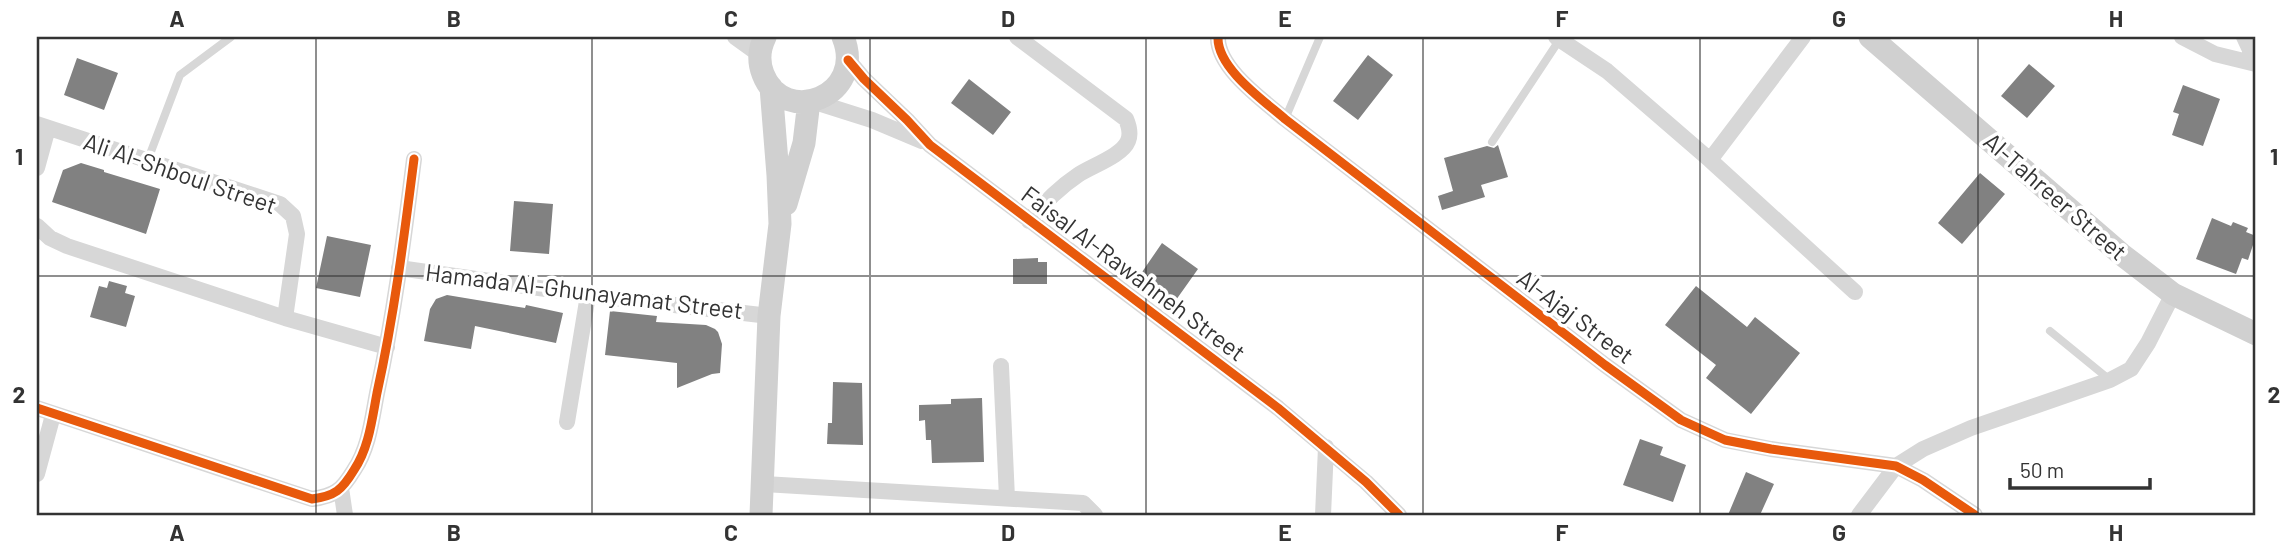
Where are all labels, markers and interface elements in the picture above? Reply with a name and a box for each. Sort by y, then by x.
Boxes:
text: A [169,4,185,32]
text: B [447,4,461,32]
text: C [724,4,738,32]
text: D [1001,4,1015,32]
text: E [1278,4,1292,32]
text: F [1556,4,1569,32]
text: G [1832,4,1846,32]
text: H [2109,4,2123,32]
street label: Ali Al-Shboul Street [80,126,281,219]
street label: Al-Tahreer Street [1979,126,2133,266]
text: 1 [15,142,23,170]
text: 1 [2270,142,2278,170]
street label: Faisal Al-Rawahneh Street [1016,179,1252,366]
street label: Hamada Al-Ghunayamat Street [424,257,745,324]
street label: Al-Ajaj Street [1512,263,1640,369]
text: 2 [13,380,25,408]
text: 2 [2268,380,2280,408]
scale bar [2010,447,2150,491]
text: 50 m [2020,457,2064,482]
text: A [169,518,185,546]
text: B [447,518,461,546]
text: C [724,518,738,546]
text: D [1001,518,1015,546]
text: E [1278,518,1292,546]
text: F [1556,518,1569,546]
text: G [1832,518,1846,546]
text: H [2109,518,2123,546]

